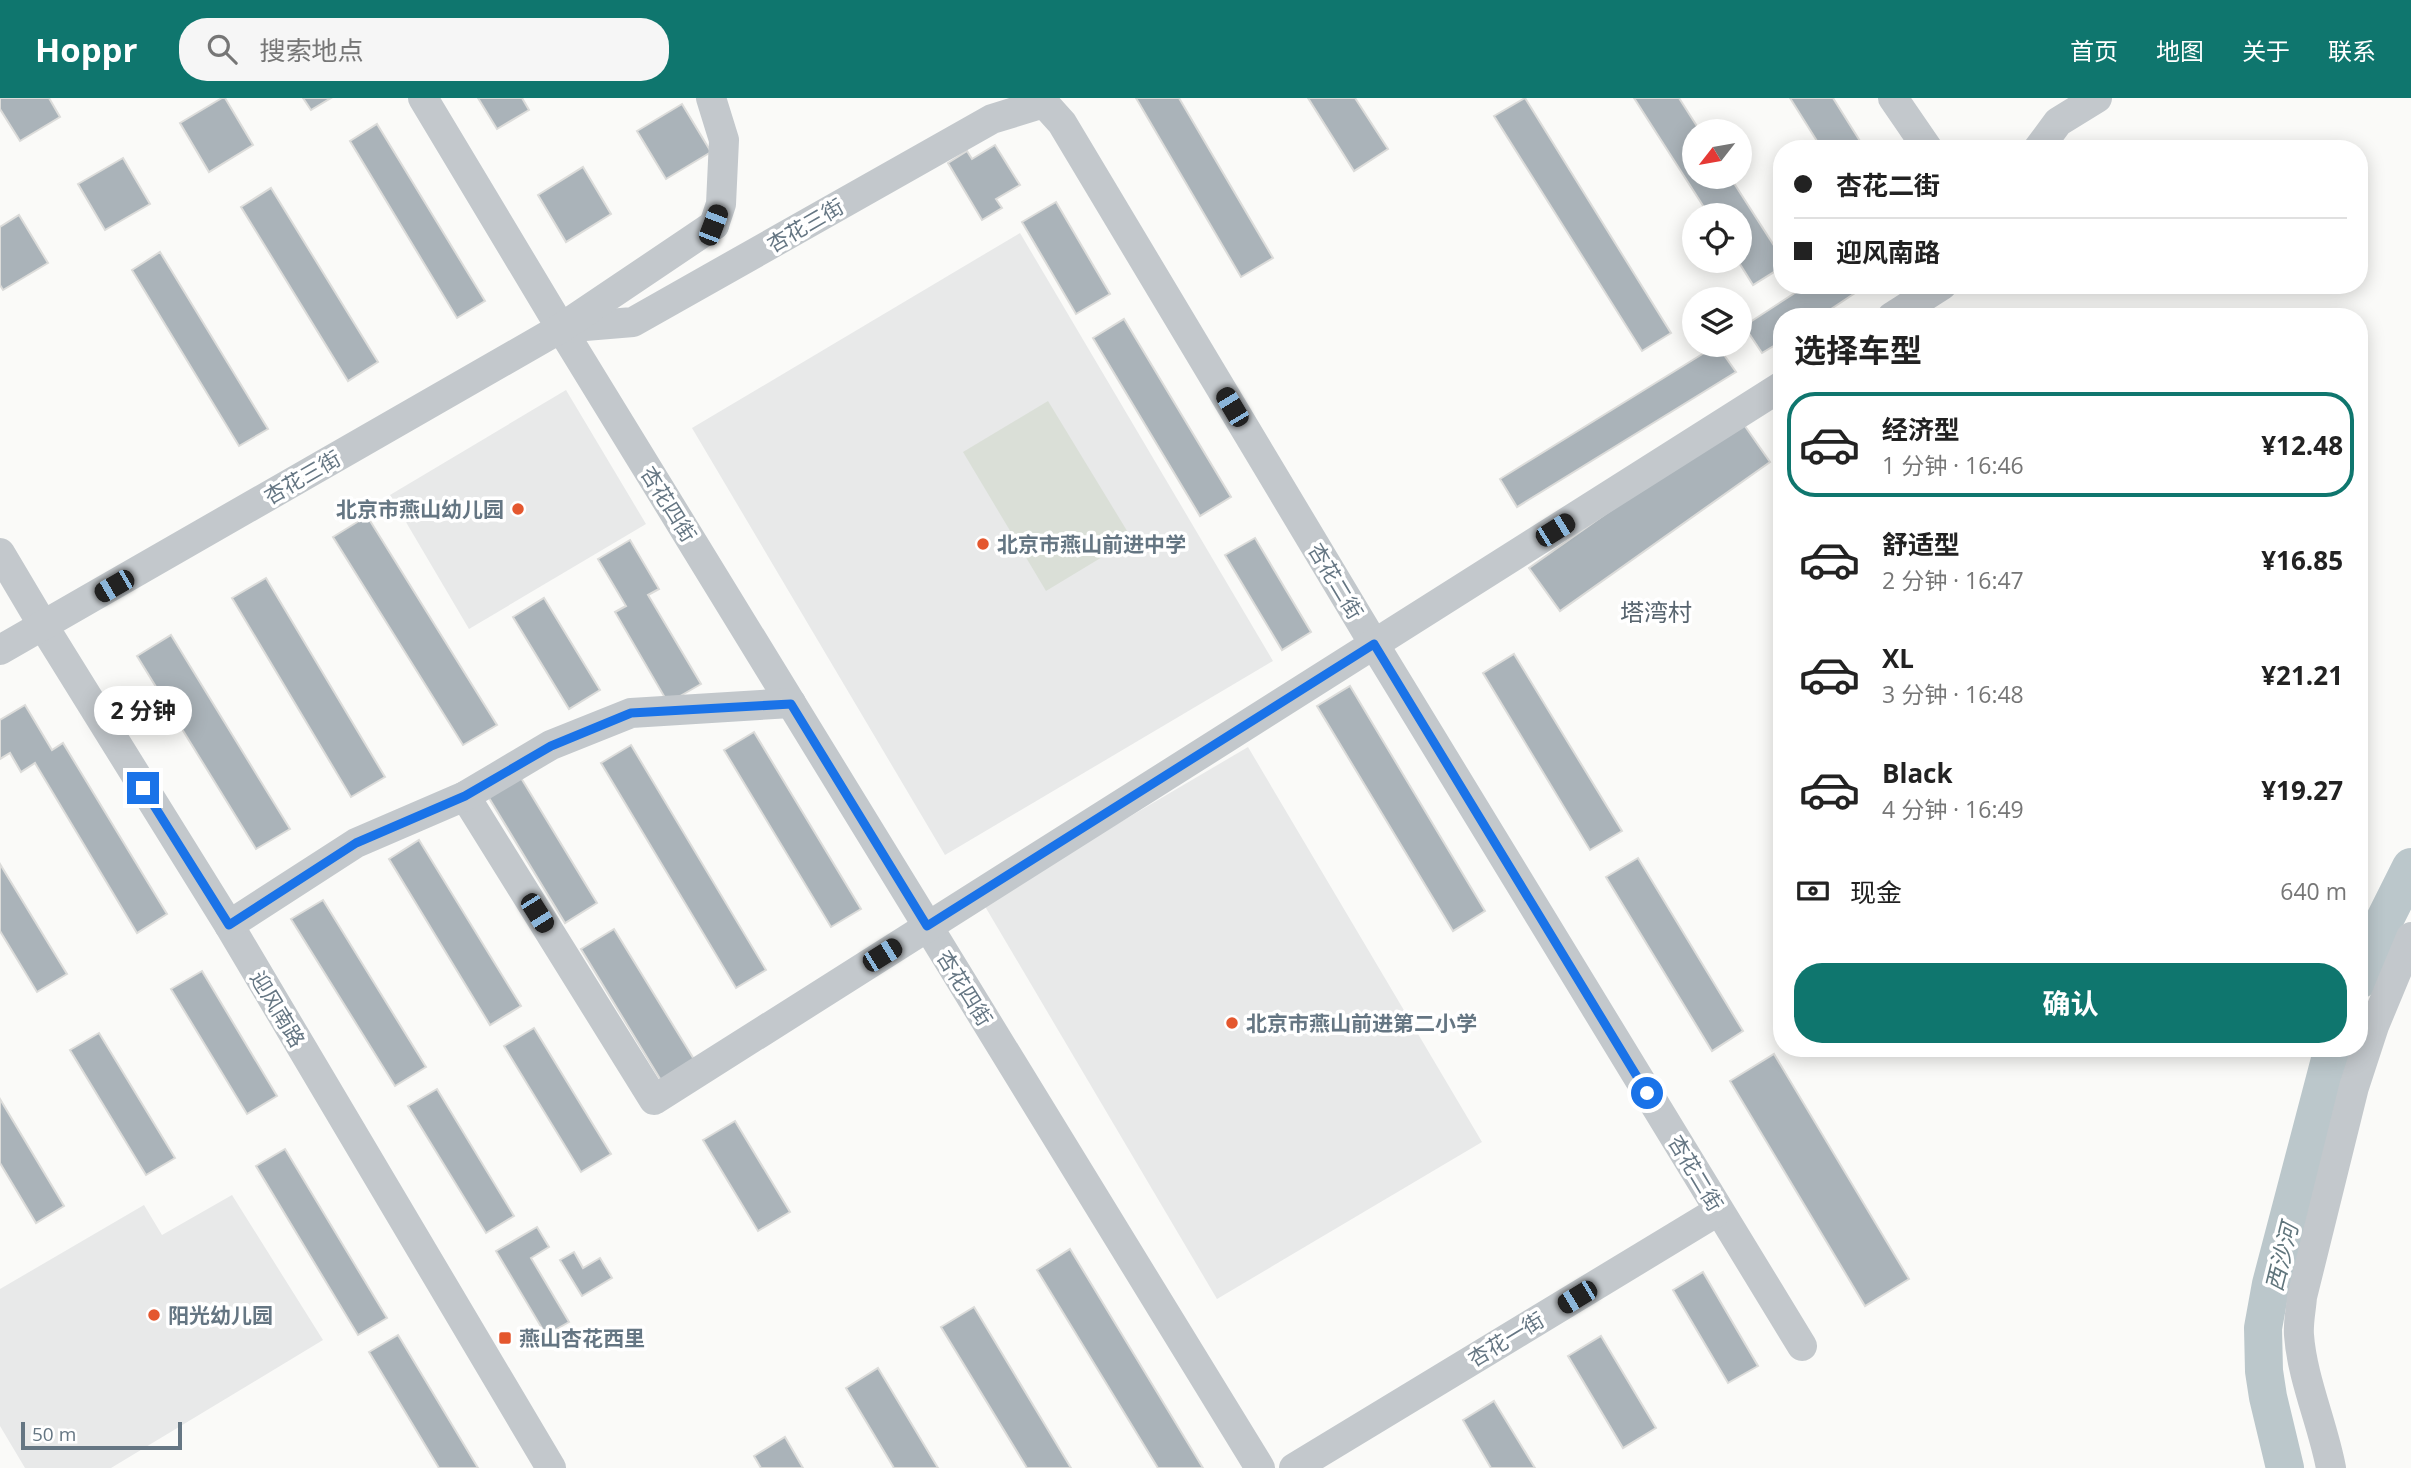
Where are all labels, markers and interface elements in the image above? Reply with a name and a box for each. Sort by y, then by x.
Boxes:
search box [179,18,669,81]
text: Hoppr [35,27,137,72]
icon: search [203,30,241,68]
text: 搜索地点 [259,32,363,68]
text: 首页 [2070,34,2118,67]
text: 地图 [2156,34,2204,67]
text: 关于 [2242,34,2290,67]
text: 联系 [2328,34,2376,67]
north arrow [1682,119,1752,189]
map controls [1682,119,1752,357]
text: 杏花二街 [1836,167,1940,203]
street label: 杏花三街 [762,192,848,258]
car [696,202,731,248]
button: locate [1682,203,1752,273]
text: 迎风南路 [1836,234,1940,270]
button: layers [1682,287,1752,357]
text: 选择车型 [1794,328,1922,371]
car [1213,384,1252,430]
text: 经济型 [1882,411,1960,447]
icon: car [1798,413,1861,476]
text: ¥12.48 [2261,427,2343,463]
street label: 杏花三街 [259,444,345,510]
text: 1 分钟 · 16:46 [1882,449,2024,481]
street label: 杏花四街 [635,461,703,547]
place label: 北京市燕山幼儿园 [336,495,504,523]
marker: 北京市燕山幼儿园 [510,501,526,517]
car [1532,510,1579,550]
text: 舒适型 [1882,526,1960,562]
icon: car [1798,528,1861,591]
place label: 北京市燕山前进中学 [997,530,1186,558]
marker: 北京市燕山前进中学 [975,536,991,552]
street label: 杏花二街 [1302,538,1370,624]
text: ¥16.85 [2261,542,2343,578]
text: 2 分钟 · 16:47 [1882,564,2024,596]
car [91,566,138,606]
district label: 塔湾村 [1620,595,1692,628]
text: XL [1882,640,1914,676]
icon: car [1798,643,1861,706]
text: ¥21.21 [2261,657,2343,693]
text: 3 分钟 · 16:48 [1882,678,2024,710]
callout: 2 分钟 [94,686,192,736]
text: 2 分钟 [110,694,176,726]
text: Black [1882,755,1953,791]
icon: car [1798,758,1861,821]
route end [127,772,159,804]
text: ¥19.27 [2261,772,2343,808]
text: 4 分钟 · 16:49 [1882,793,2024,825]
icon: cash [1794,872,1832,910]
text: 现金 [1850,874,1902,910]
text: 640 m [2280,875,2347,907]
car [517,890,558,936]
car [859,935,906,975]
street label: 杏花四街 [931,945,999,1031]
button: 确认 [1794,963,2347,1043]
street label: 迎风南路 [244,966,312,1052]
place label: 北京市燕山前进第二小学 [1246,1009,1477,1037]
marker: 北京市燕山前进第二小学 [1224,1015,1240,1031]
route start [1631,1077,1663,1109]
street label: 杏花二街 [1662,1130,1730,1216]
water label: 西沙河 [2257,1216,2306,1294]
car [1554,1277,1601,1317]
place label: 阳光幼儿园 [168,1301,273,1329]
street label: 杏花一街 [1463,1305,1549,1373]
marker: 阳光幼儿园 [146,1307,162,1323]
place label: 燕山杏花西里 [519,1324,645,1352]
marker: 燕山杏花西里 [497,1330,513,1346]
scale bar [21,1419,182,1451]
text: 50 m [32,1421,76,1447]

